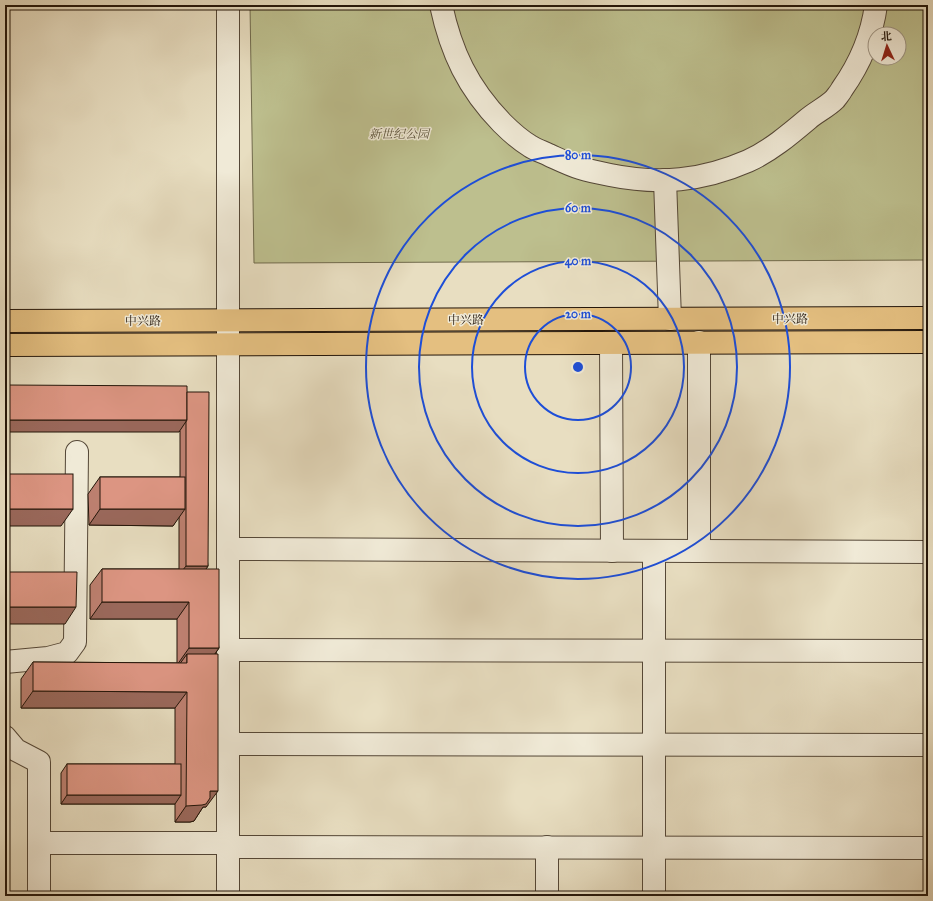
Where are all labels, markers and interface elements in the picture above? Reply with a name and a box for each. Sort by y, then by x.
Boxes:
north arrow [867,26,907,66]
text: 北 [880,30,892,43]
park label: 新世纪公园 [369,127,431,141]
text: 80 m [565,148,592,162]
text: 60 m [565,201,592,215]
text: 40 m [565,254,592,269]
text: 20 m [565,307,592,321]
street label: 中兴路 [772,312,808,326]
street label: 中兴路 [448,313,484,327]
street label: 中兴路 [125,314,161,328]
centre of rings [571,360,585,374]

